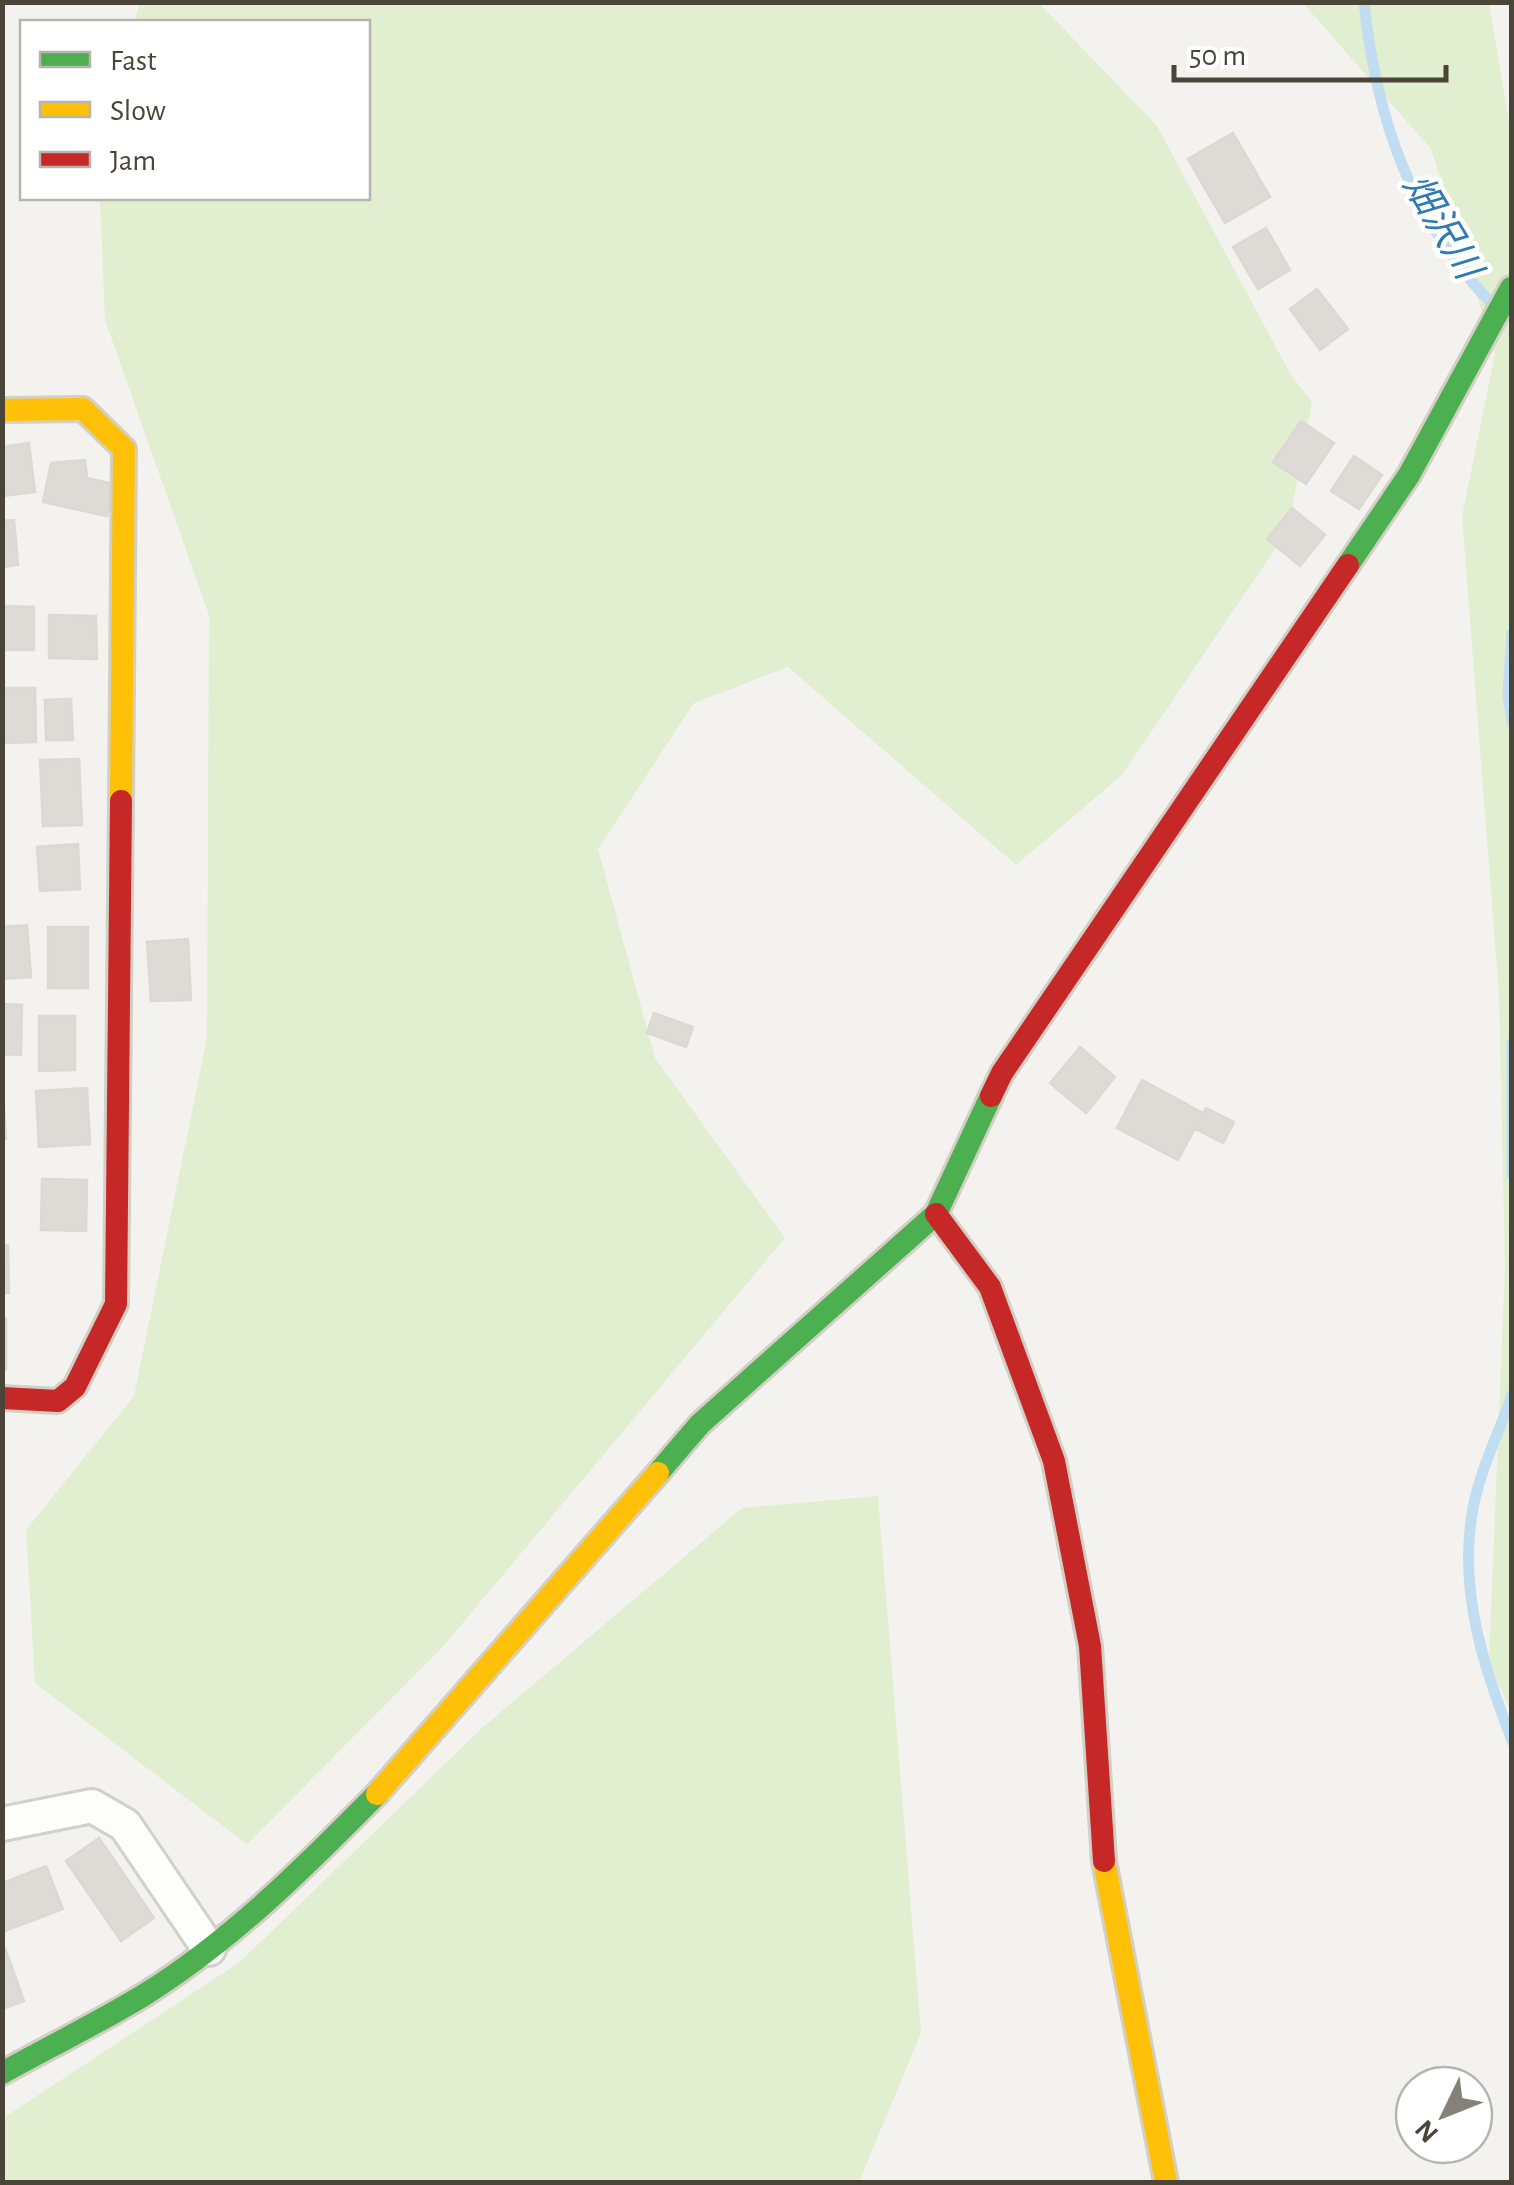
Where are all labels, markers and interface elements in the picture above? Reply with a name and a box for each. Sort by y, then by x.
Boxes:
legend [20,20,370,200]
scale bar [1174,20,1446,82]
text: 50 m [1189,41,1246,71]
text: Fast [110,46,157,76]
text: Slow [110,96,166,126]
text: Jam [110,146,156,176]
water label: 畑沢川 [1395,167,1490,289]
north arrow [1394,2065,1494,2165]
text: N [1410,2114,1444,2147]

